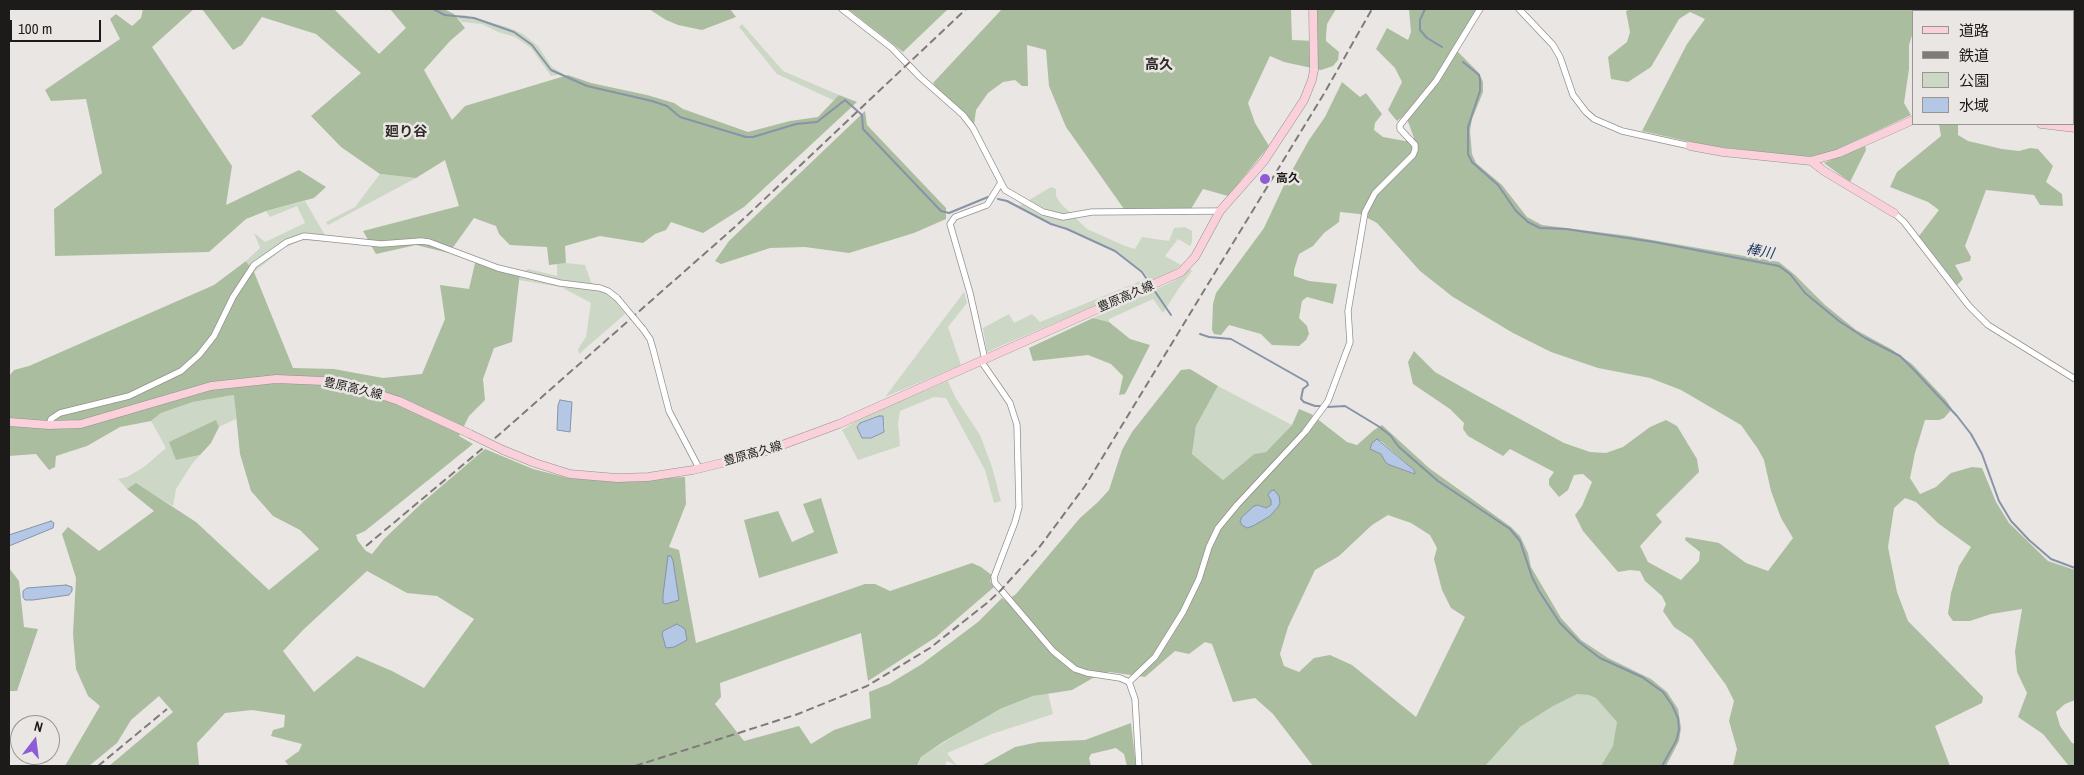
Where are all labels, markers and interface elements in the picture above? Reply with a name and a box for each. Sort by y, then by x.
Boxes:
scale bar [12,10,104,42]
legend [1912,10,2074,125]
text: 100 m [18,18,52,39]
text: 道路 [1959,20,1989,41]
text: 鉄道 [1959,45,1989,66]
district label: 高久 [1145,57,1173,73]
text: 公園 [1959,70,1989,91]
text: 水域 [1959,95,1989,116]
district label: 廻り谷 [385,124,427,140]
marker: 高久 [1258,172,1272,186]
place label: 高久 [1276,172,1300,186]
water label: 棒川 [1745,241,1775,263]
street label: 豊原高久線 [1096,279,1156,315]
street label: 豊原高久線 [322,375,384,403]
street label: 豊原高久線 [722,439,784,469]
north arrow [10,715,60,765]
text: N [32,717,45,736]

